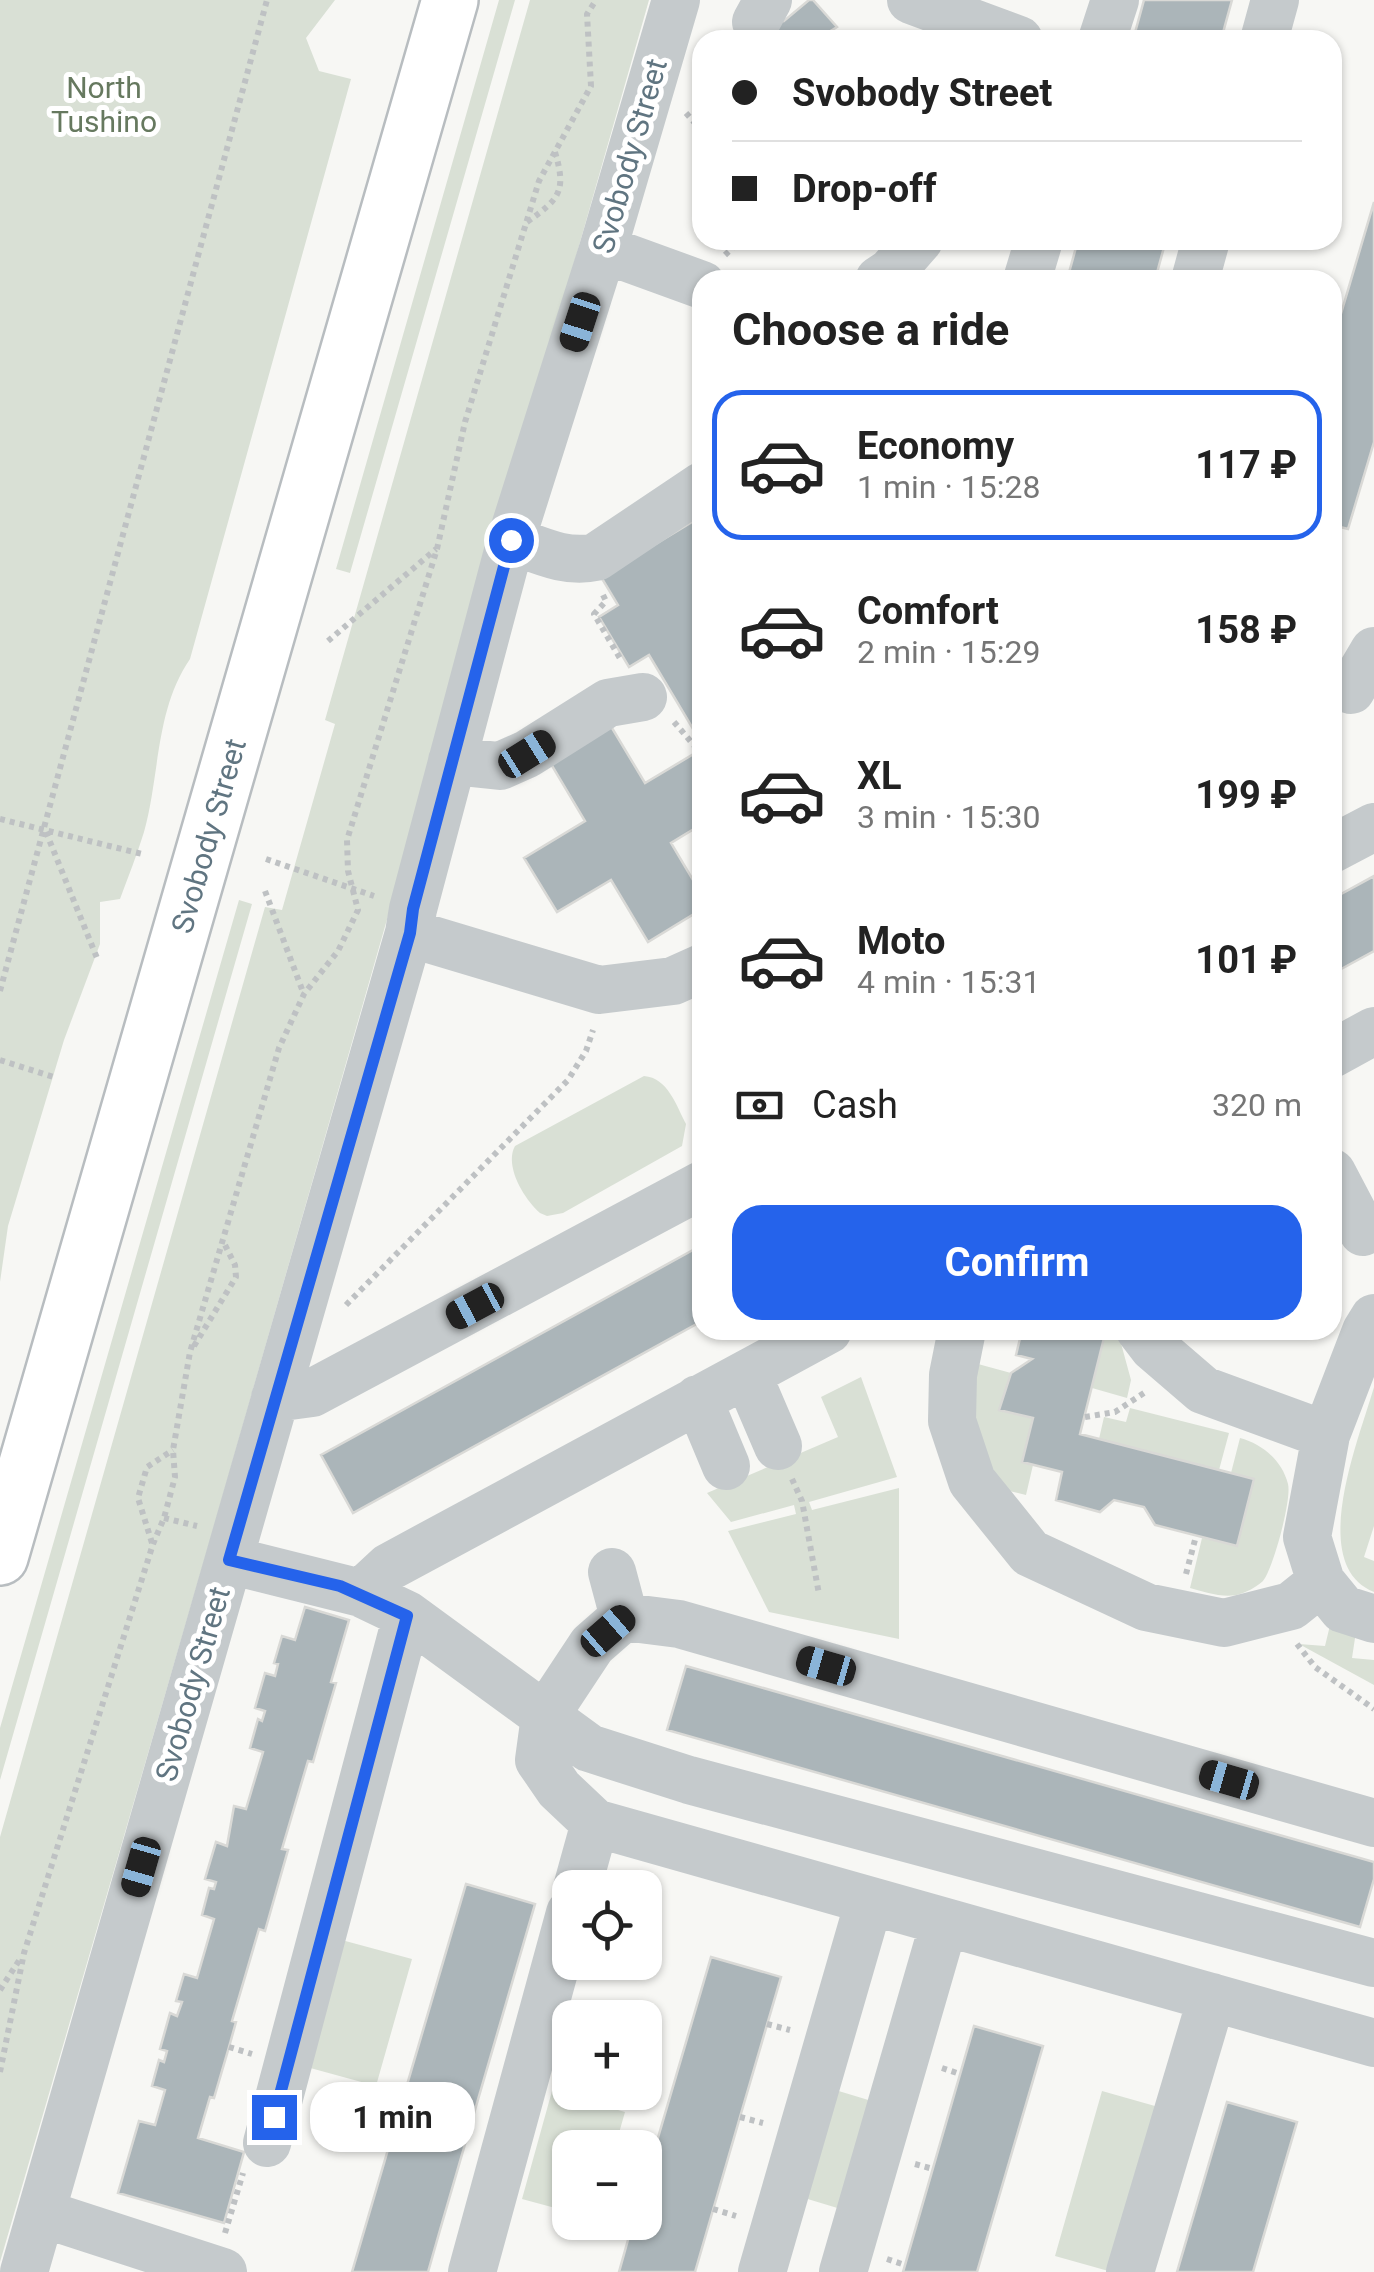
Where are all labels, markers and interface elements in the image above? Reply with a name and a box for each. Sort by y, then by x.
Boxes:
street label: Svobody Street [585,54,674,257]
park label: North Tushino [51,70,157,139]
text: Svobody Street [792,71,1052,115]
text: Drop-off [792,167,937,211]
car [556,289,604,355]
text: Choose a ride [732,303,1009,356]
icon: car [737,420,827,510]
text: Economy [857,424,1014,468]
text: 117 ₽ [1195,443,1297,487]
text: 1 min · 15:28 [857,468,1040,506]
route start [489,518,534,563]
icon: car [737,585,827,675]
text: Comfort [857,589,999,633]
text: 158 ₽ [1195,608,1297,652]
text: 2 min · 15:29 [857,633,1040,671]
car [494,725,560,783]
street label: Svobody Street [164,734,253,937]
icon: car [737,750,827,840]
text: XL [857,754,902,798]
text: 199 ₽ [1195,773,1297,817]
text: 3 min · 15:30 [857,798,1040,836]
icon: car [737,915,827,1005]
text: Moto [857,919,946,963]
text: 101 ₽ [1195,938,1297,982]
text: 4 min · 15:31 [857,963,1040,1001]
icon: cash [732,1078,787,1133]
text: Cash [812,1083,898,1127]
text: 320 m [1212,1086,1302,1124]
button: Confirm [732,1205,1302,1320]
car [441,1279,509,1333]
street label: Svobody Street [148,1582,237,1785]
car [576,1600,640,1662]
car [793,1643,859,1689]
car [1196,1757,1262,1803]
car [118,1834,164,1900]
map controls [552,1870,662,2240]
button: locate [552,1870,662,1980]
button: + [552,2000,662,2110]
callout: 1 min [309,2082,474,2152]
route end [252,2095,297,2140]
text: 1 min [352,2098,433,2136]
button: − [552,2130,662,2240]

